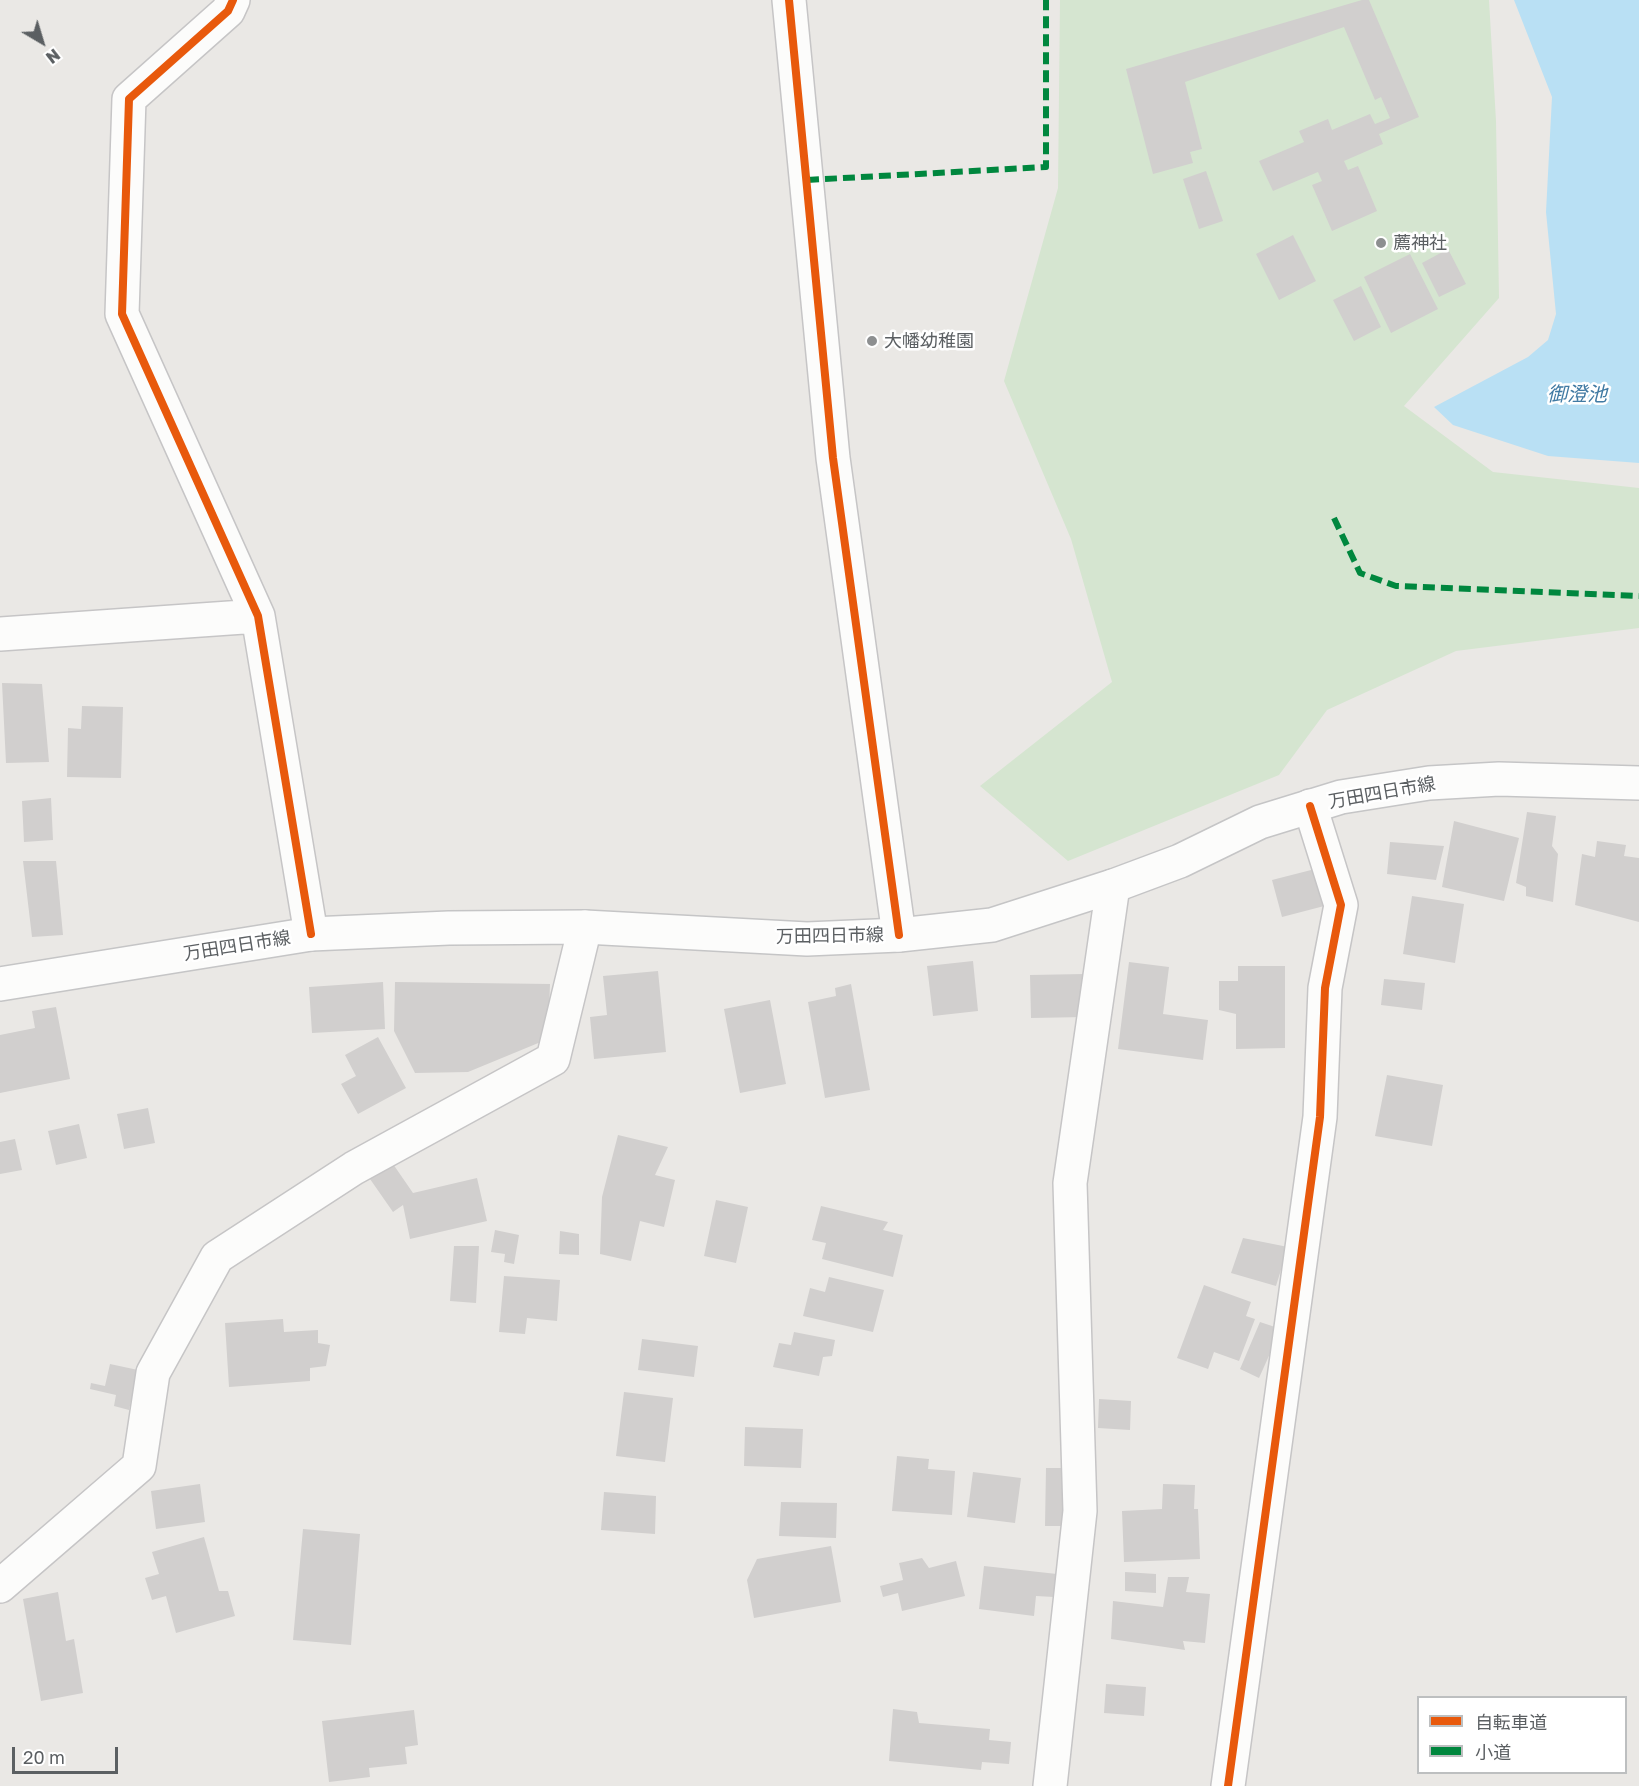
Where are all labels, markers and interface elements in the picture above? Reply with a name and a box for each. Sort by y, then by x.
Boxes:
north arrow [12,12,72,72]
text: N [42,45,64,68]
place label: 薦神社 [1393,232,1447,254]
marker: 薦神社 [1374,236,1388,250]
place label: 大幡幼稚園 [884,330,974,352]
marker: 大幡幼稚園 [865,334,879,348]
water label: 御澄池 [1547,383,1607,407]
street label: 万田四日市線 [1327,773,1437,813]
street label: 万田四日市線 [776,924,884,948]
street label: 万田四日市線 [182,927,292,965]
legend [1417,1696,1627,1774]
text: 自転車道 [1475,1711,1547,1733]
scale bar [15,1735,122,1773]
text: 小道 [1475,1741,1511,1763]
text: 20 m [23,1746,65,1768]

